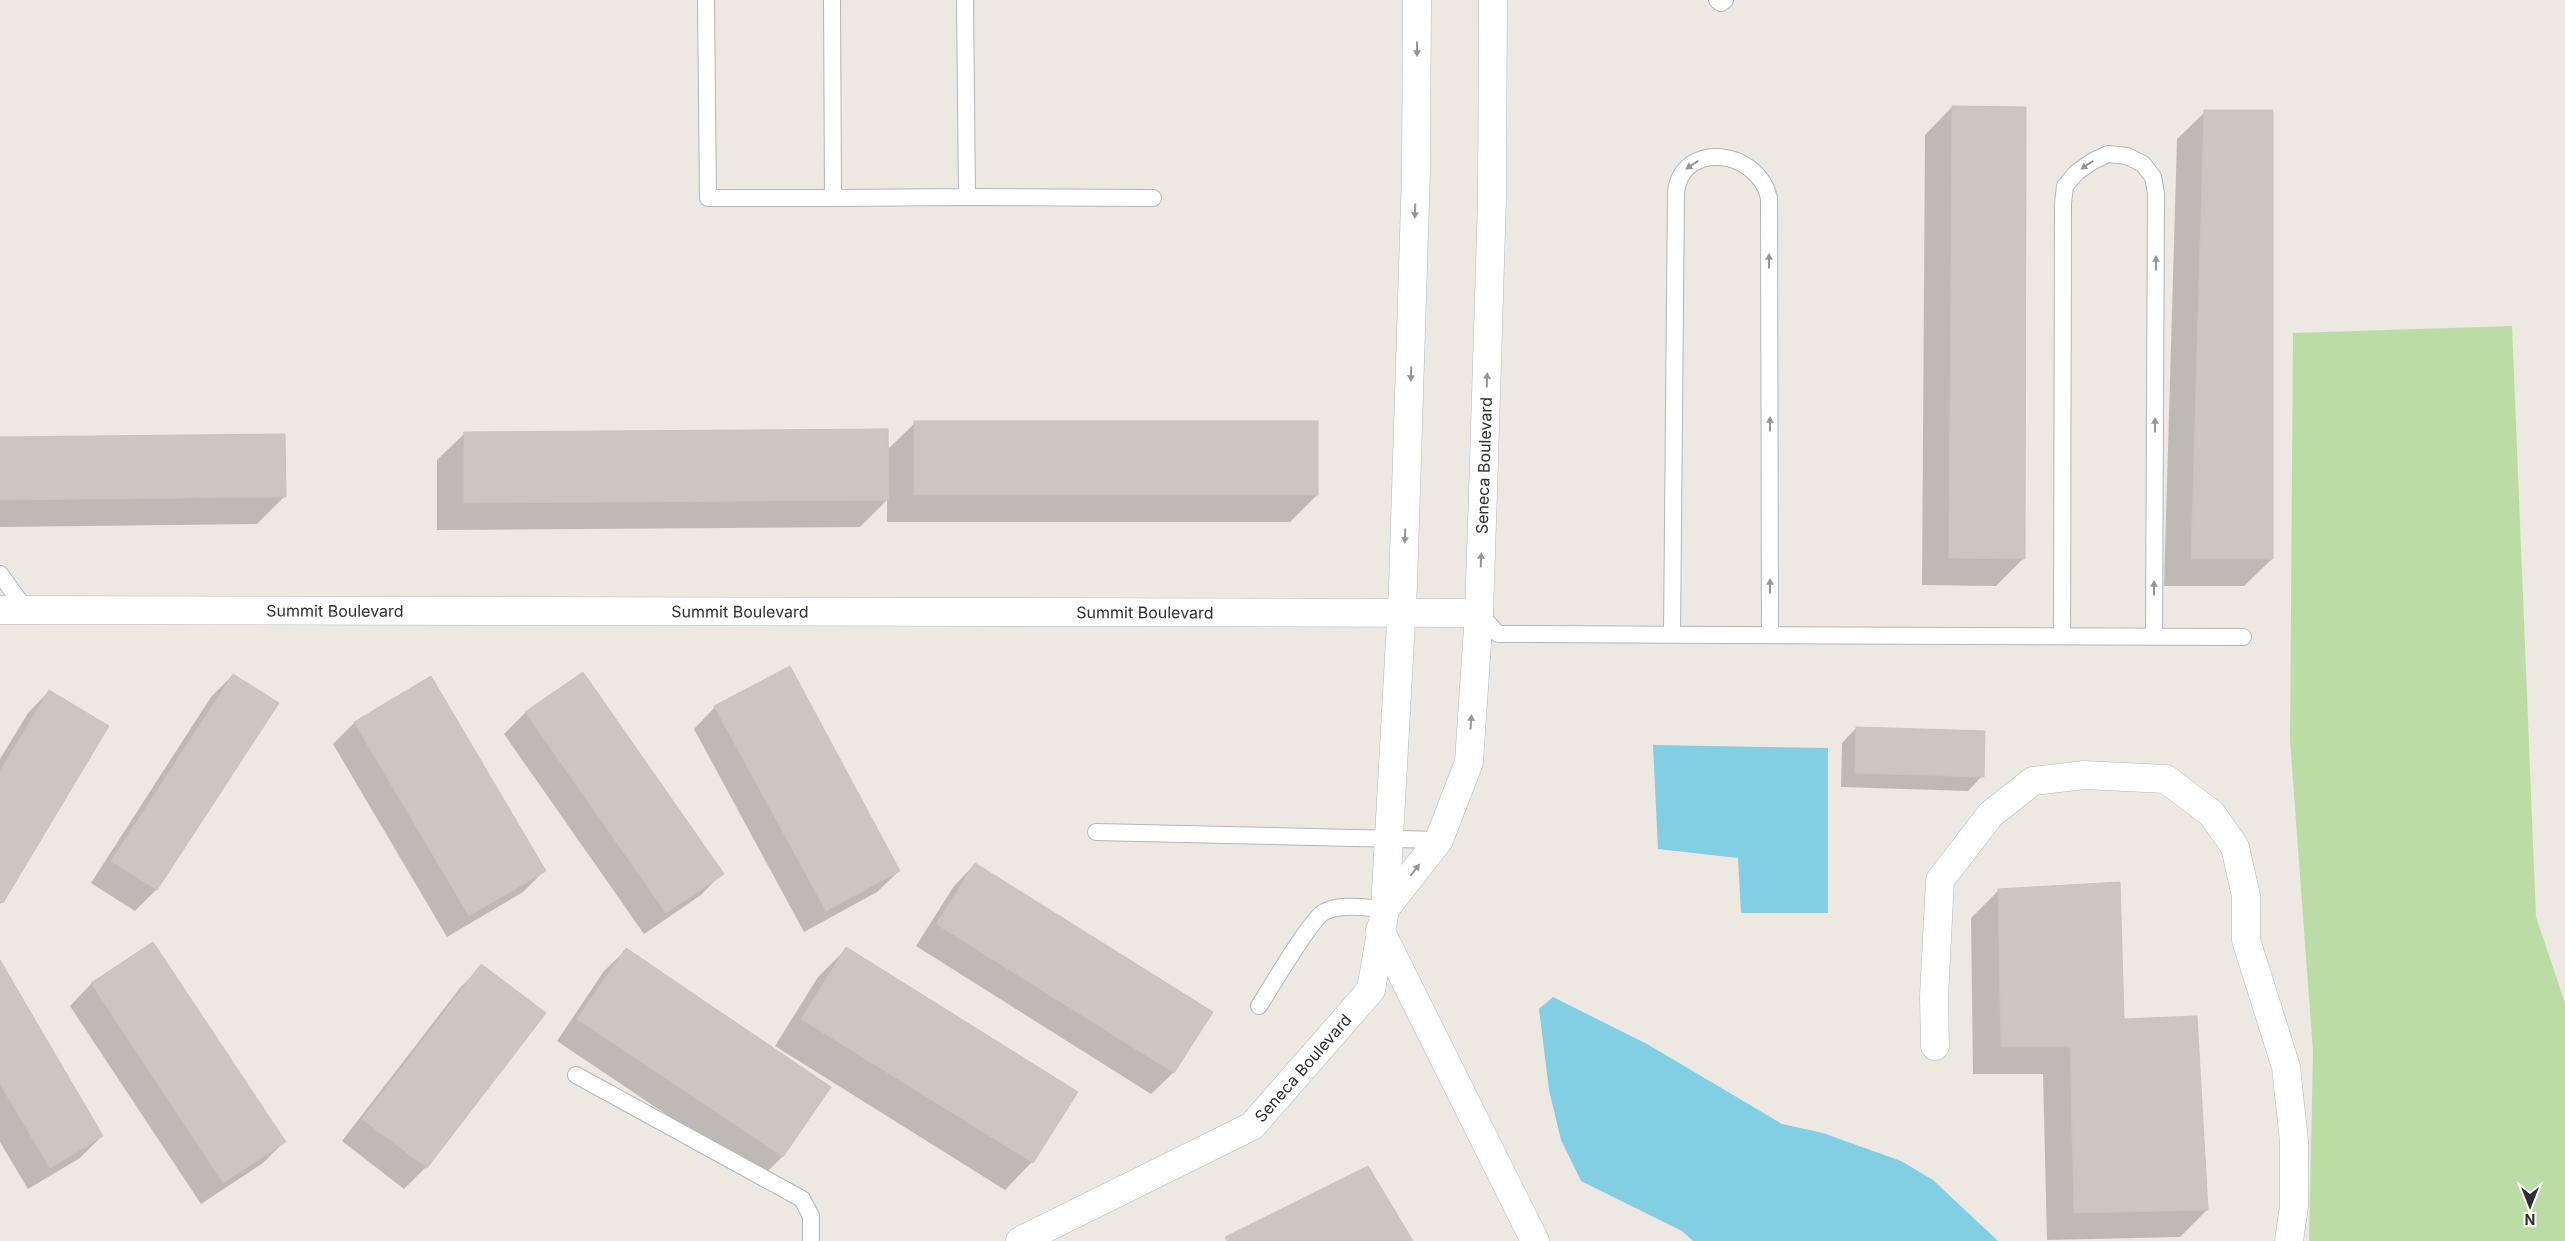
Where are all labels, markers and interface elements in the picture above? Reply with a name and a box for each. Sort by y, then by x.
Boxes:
one-way arrow [1413,41,1421,57]
one-way arrow [1686,160,1699,170]
one-way arrow [2080,160,2094,170]
one-way arrow [1411,203,1419,219]
one-way arrow [1765,253,1773,269]
one-way arrow [2152,254,2160,270]
one-way arrow [1406,366,1414,382]
one-way arrow [1483,371,1491,387]
street label: Seneca Boulevard [1472,397,1496,534]
one-way arrow [1766,415,1774,431]
one-way arrow [2151,417,2159,433]
one-way arrow [1401,528,1409,544]
one-way arrow [1477,551,1485,567]
one-way arrow [1766,578,1774,594]
one-way arrow [2151,579,2159,595]
street label: Summit Boulevard [266,601,404,621]
street label: Summit Boulevard [671,601,809,622]
street label: Summit Boulevard [1076,602,1214,622]
one-way arrow [1468,713,1476,729]
one-way arrow [1409,864,1420,877]
street label: Seneca Boulevard [1250,1010,1355,1126]
north arrow [2505,1181,2555,1231]
text: N [2525,1211,2535,1228]

